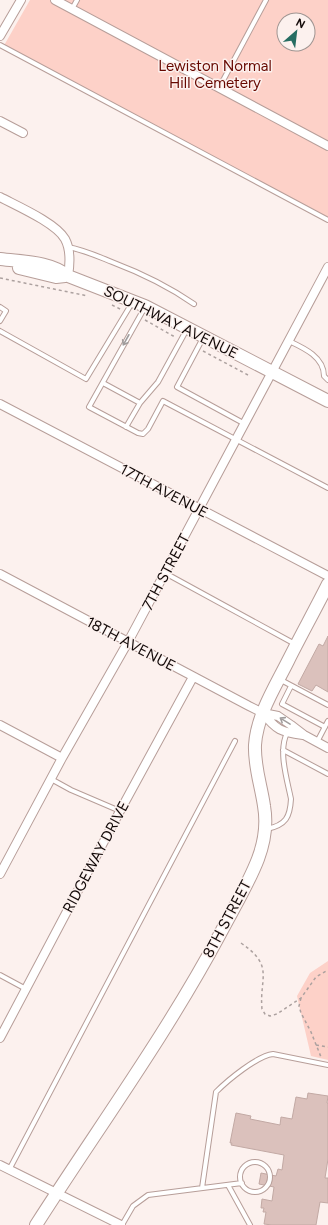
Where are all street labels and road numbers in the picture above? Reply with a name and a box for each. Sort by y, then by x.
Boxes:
street label: SOUTHWAY AVENUE [101,282,241,362]
street label: 17TH AVENUE [117,460,211,522]
street label: 7TH STREET [138,530,194,613]
street label: 18TH AVENUE [83,613,179,675]
street label: RIDGEWAY DRIVE [59,798,133,916]
street label: 8TH STREET [199,876,255,961]

